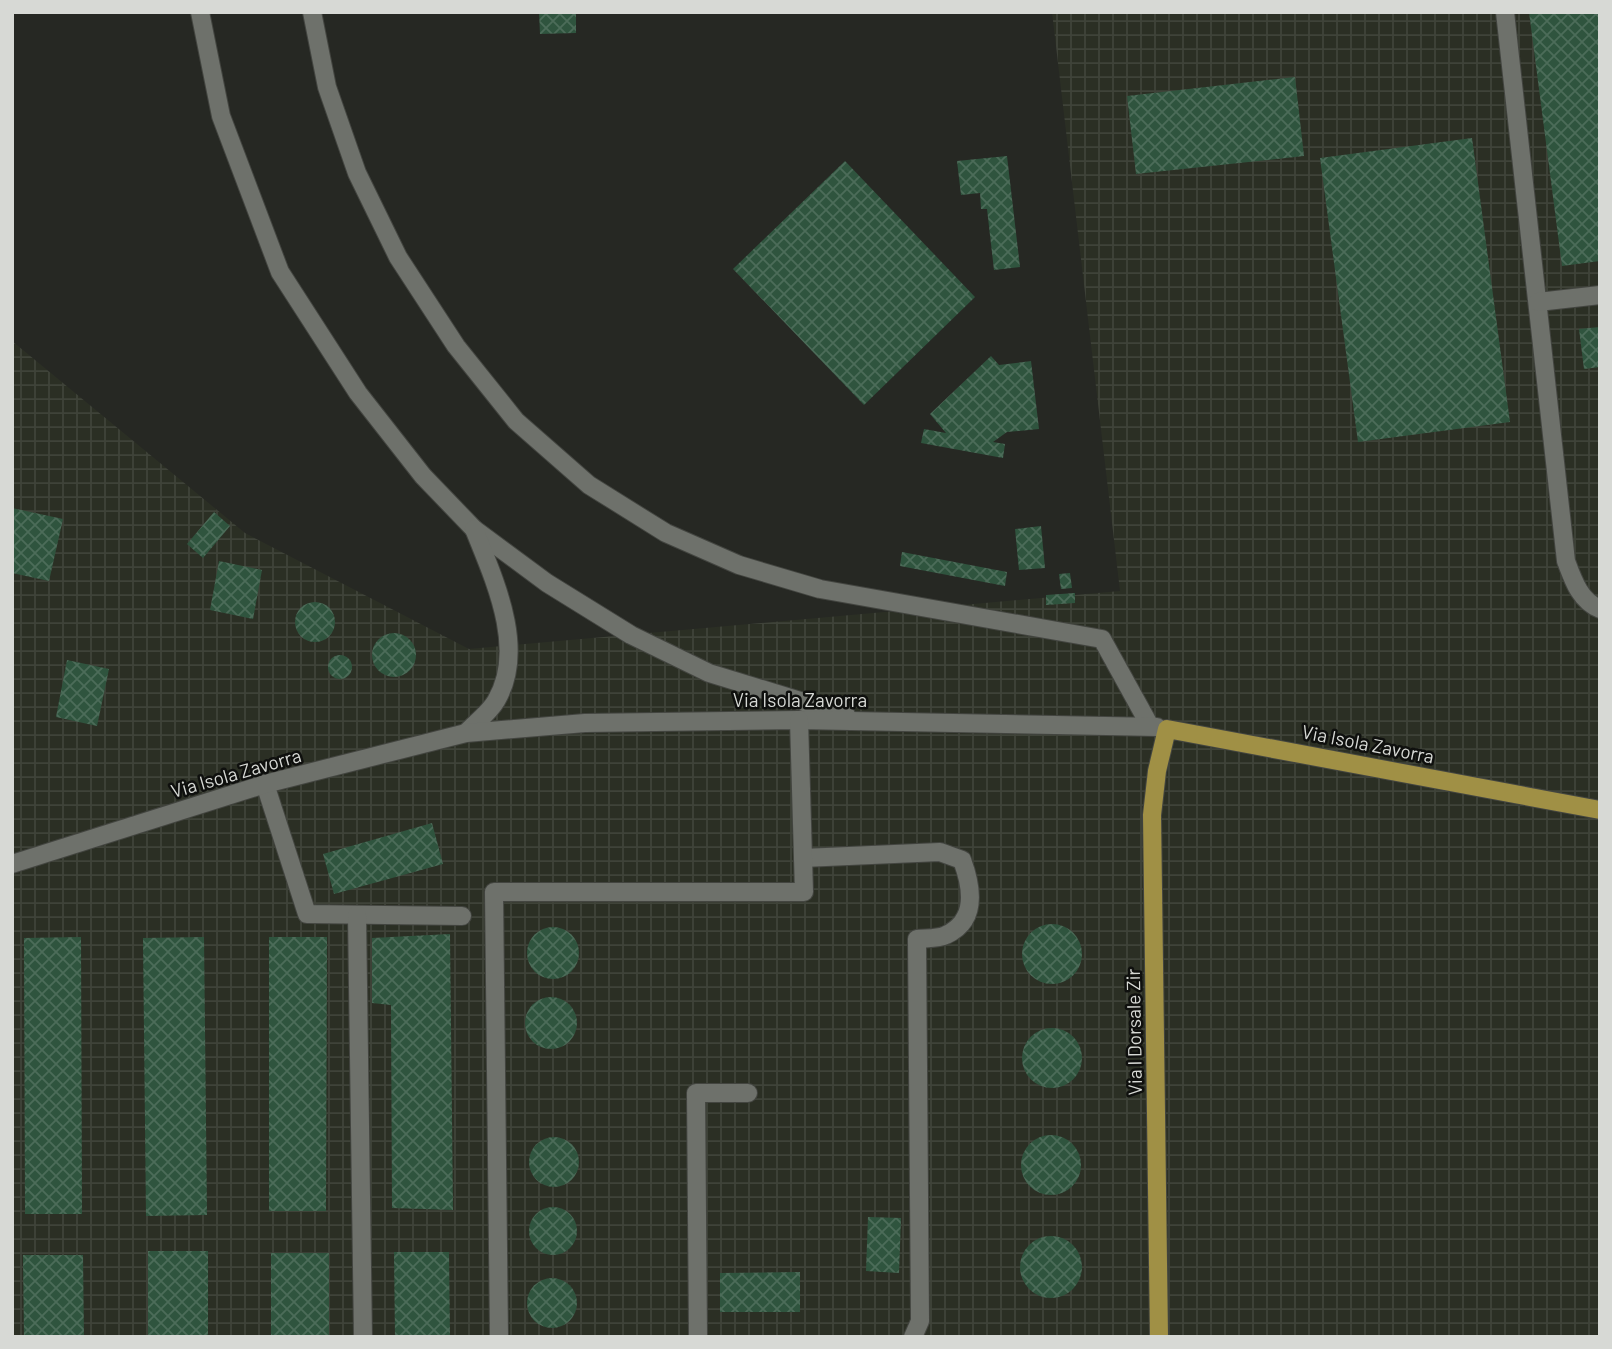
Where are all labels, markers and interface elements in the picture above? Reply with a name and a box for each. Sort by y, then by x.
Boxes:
street label: Via Isola Zavorra [733,688,867,711]
street label: Via Isola Zavorra [1300,719,1436,768]
street label: Via Isola Zavorra [168,743,304,802]
street label: Via I Dorsale Zir [1121,968,1146,1095]

